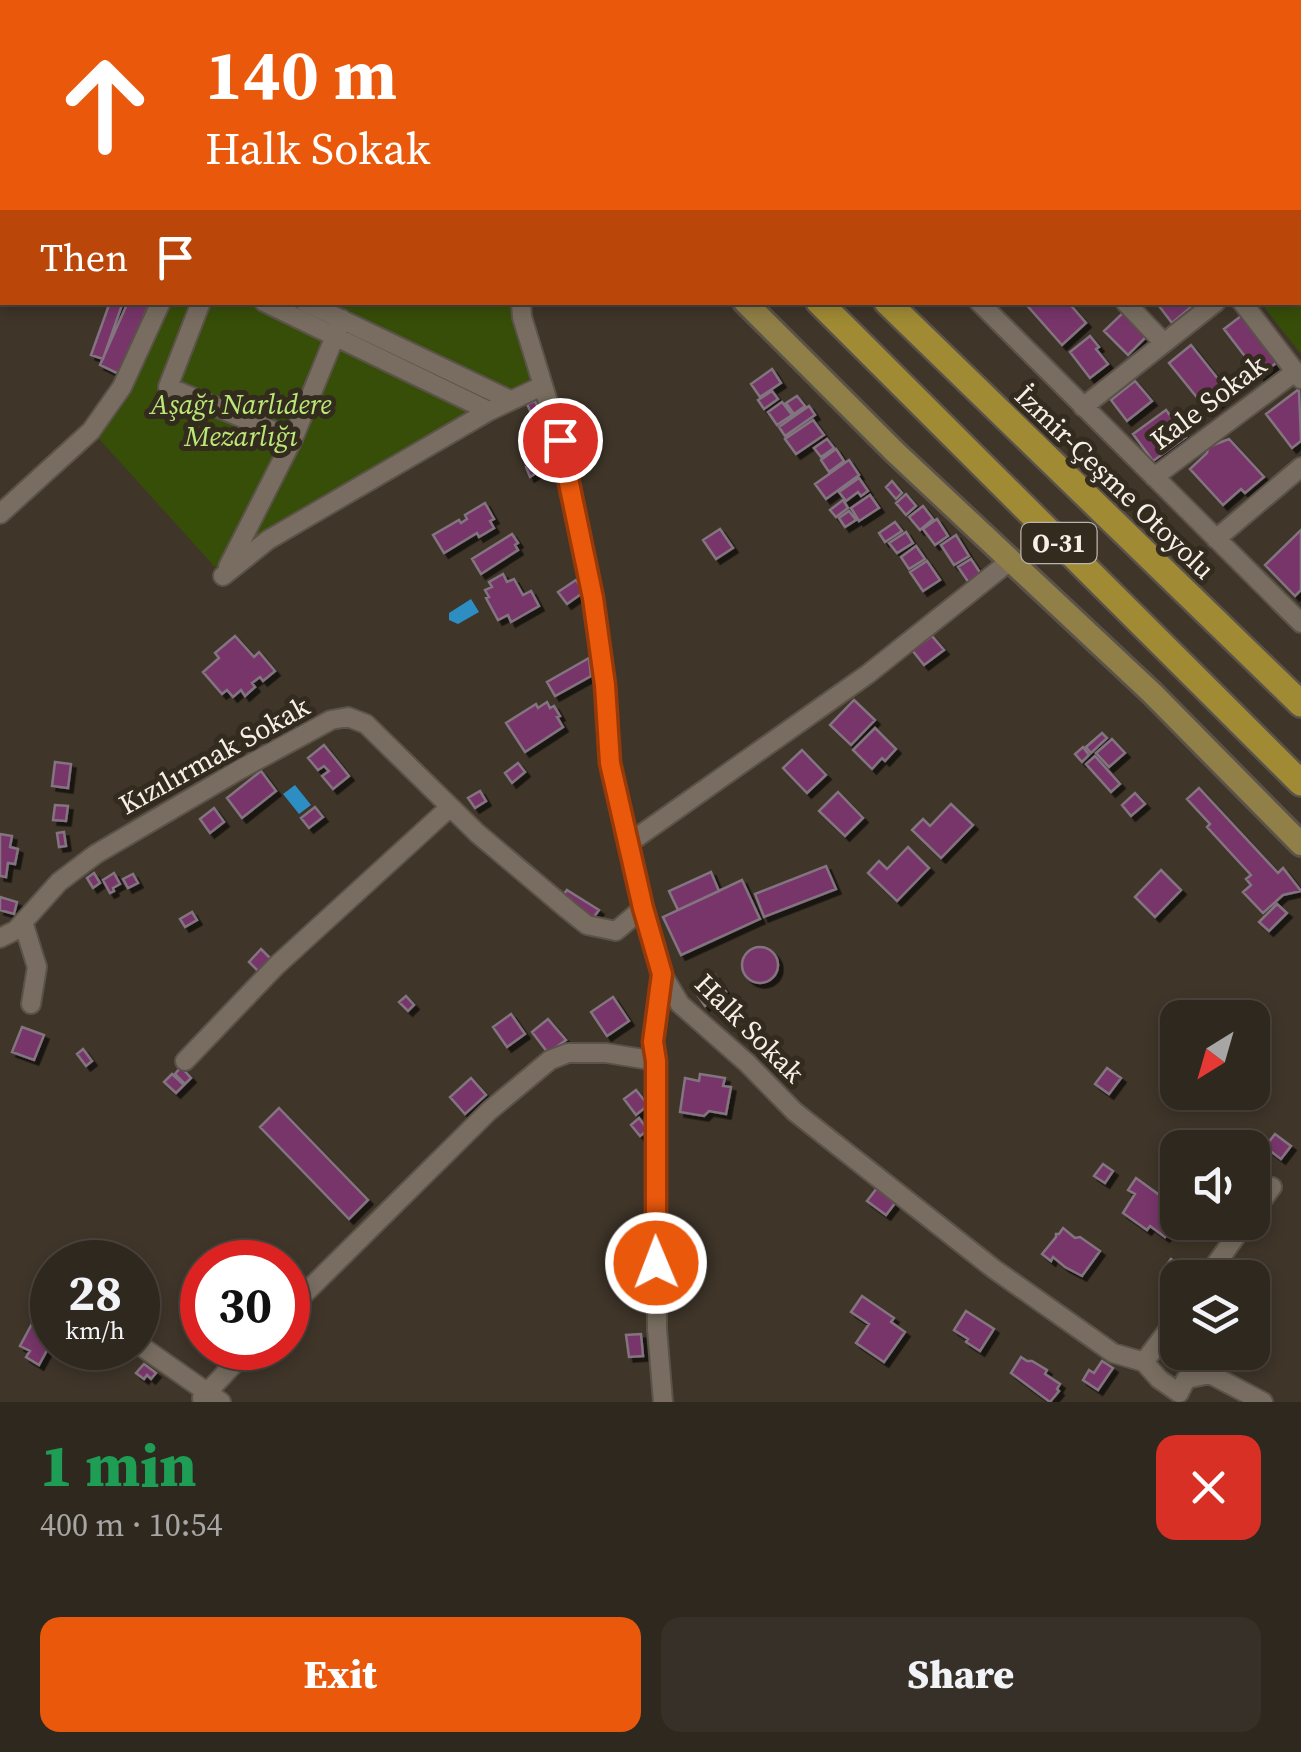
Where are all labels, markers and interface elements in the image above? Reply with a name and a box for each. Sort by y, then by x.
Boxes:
text: 140 m [205,26,397,122]
icon: ahead [40,40,170,170]
text: Halk Sokak [205,117,430,179]
icon: arrive [148,230,203,285]
text: Then [40,232,128,284]
street label: Kale Sokak [1142,345,1274,458]
street label: İzmir-Çeşme Otoyolu [1007,377,1223,587]
park label: Aşağı Narlıdere Mezarlığı [148,385,332,455]
pin [518,398,603,483]
icon: arrive [533,413,588,468]
road number: O-31 [1022,523,1096,563]
street label: Kızılırmak Sokak [112,687,317,823]
street label: Halk Sokak [687,965,814,1092]
north arrow [1160,1000,1270,1110]
map controls [1160,1000,1270,1370]
button: sound [1160,1130,1270,1240]
position arrow [604,1211,708,1315]
speed limit sign: 30 [180,1240,310,1370]
text: 28 [68,1258,122,1327]
button: layers [1160,1260,1270,1370]
text: km/h [65,1313,125,1347]
text: 1 min [40,1424,196,1506]
button: close [1156,1435,1261,1540]
text: 400 m · 10:54 [40,1503,222,1547]
button: Exit [40,1617,641,1732]
button: Share [661,1617,1261,1732]

